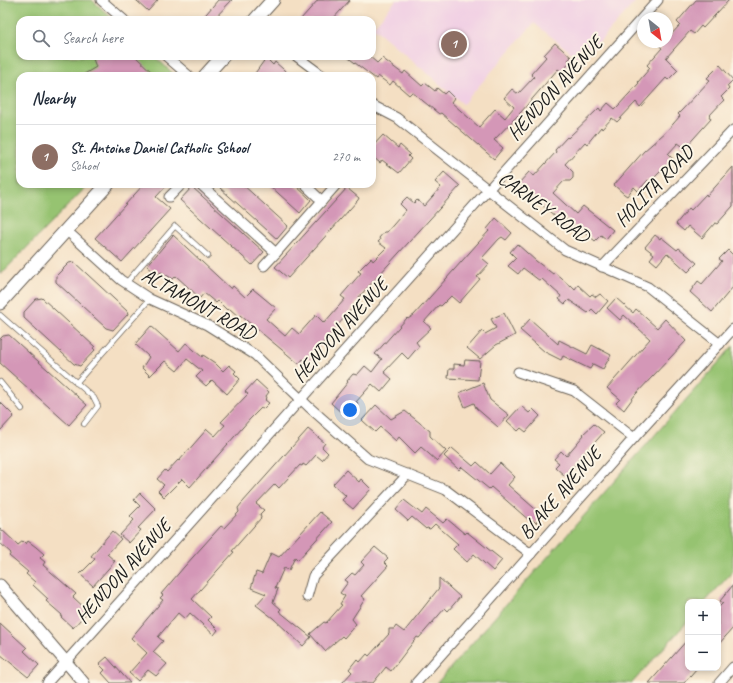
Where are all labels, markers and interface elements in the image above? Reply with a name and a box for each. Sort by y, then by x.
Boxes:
north arrow [637,12,673,48]
search box [16,16,376,60]
icon: search [30,27,52,49]
street label: HENDON AVENUE [502,28,610,145]
text: Search here [62,29,123,48]
pin: 1 [441,29,467,59]
text: Nearby [32,88,75,109]
text: St. Antoine Daniel Catholic School [70,139,249,158]
street label: HOLITA ROAD [609,139,700,232]
text: 1 [42,149,48,165]
text: 270 m [332,149,360,165]
text: School [70,158,98,174]
street label: CARNEY ROAD [493,166,596,250]
street label: ALTAMONT ROAD [138,262,262,346]
street label: HENDON AVENUE [287,270,395,387]
your location [340,400,360,420]
street label: BLAKE AVENUE [513,439,609,544]
street label: HENDON AVENUE [70,511,178,628]
map controls [685,599,721,671]
button: + [685,599,721,635]
button: − [685,635,721,671]

